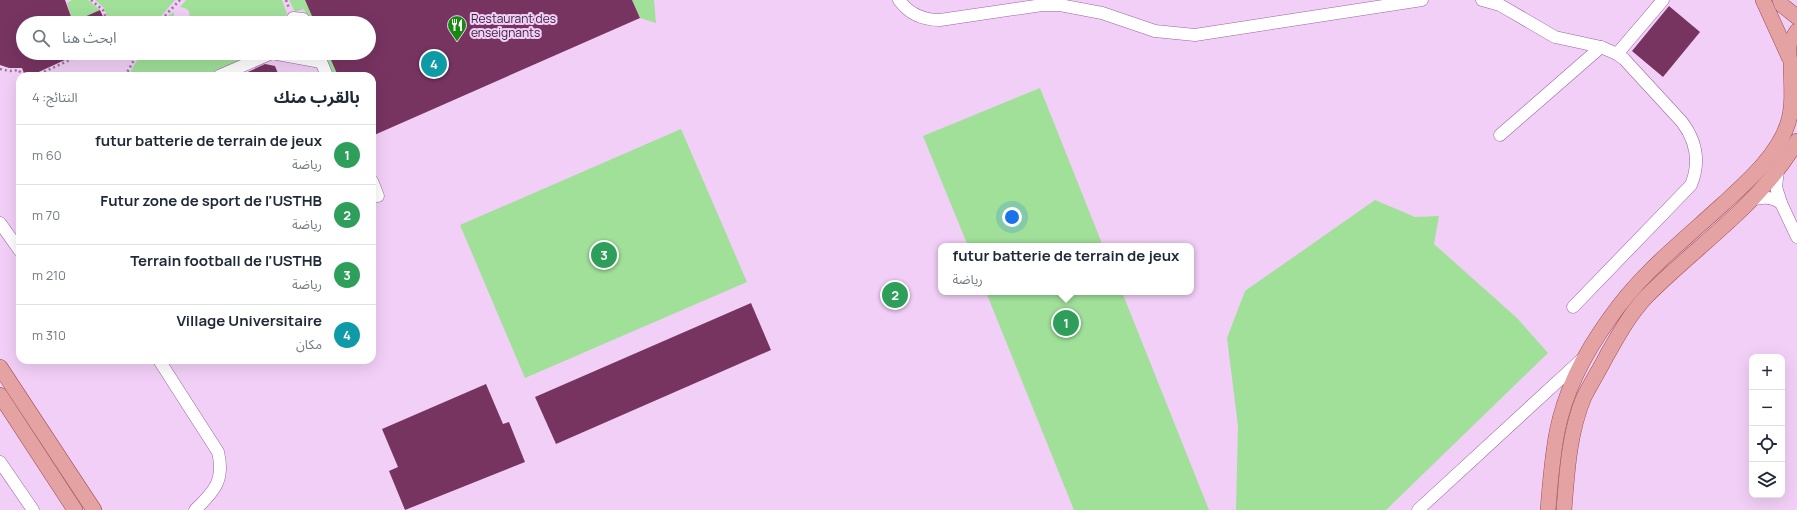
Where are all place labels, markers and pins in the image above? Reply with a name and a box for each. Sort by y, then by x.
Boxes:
place label: Restaurant des enseignants [471,10,556,41]
restaurant icon: Restaurant des enseignants [446,14,468,42]
pin: 4 [421,49,447,79]
pin: 3 [591,240,617,270]
pin: 2 [882,280,908,310]
pin: 1 [1053,308,1079,338]

